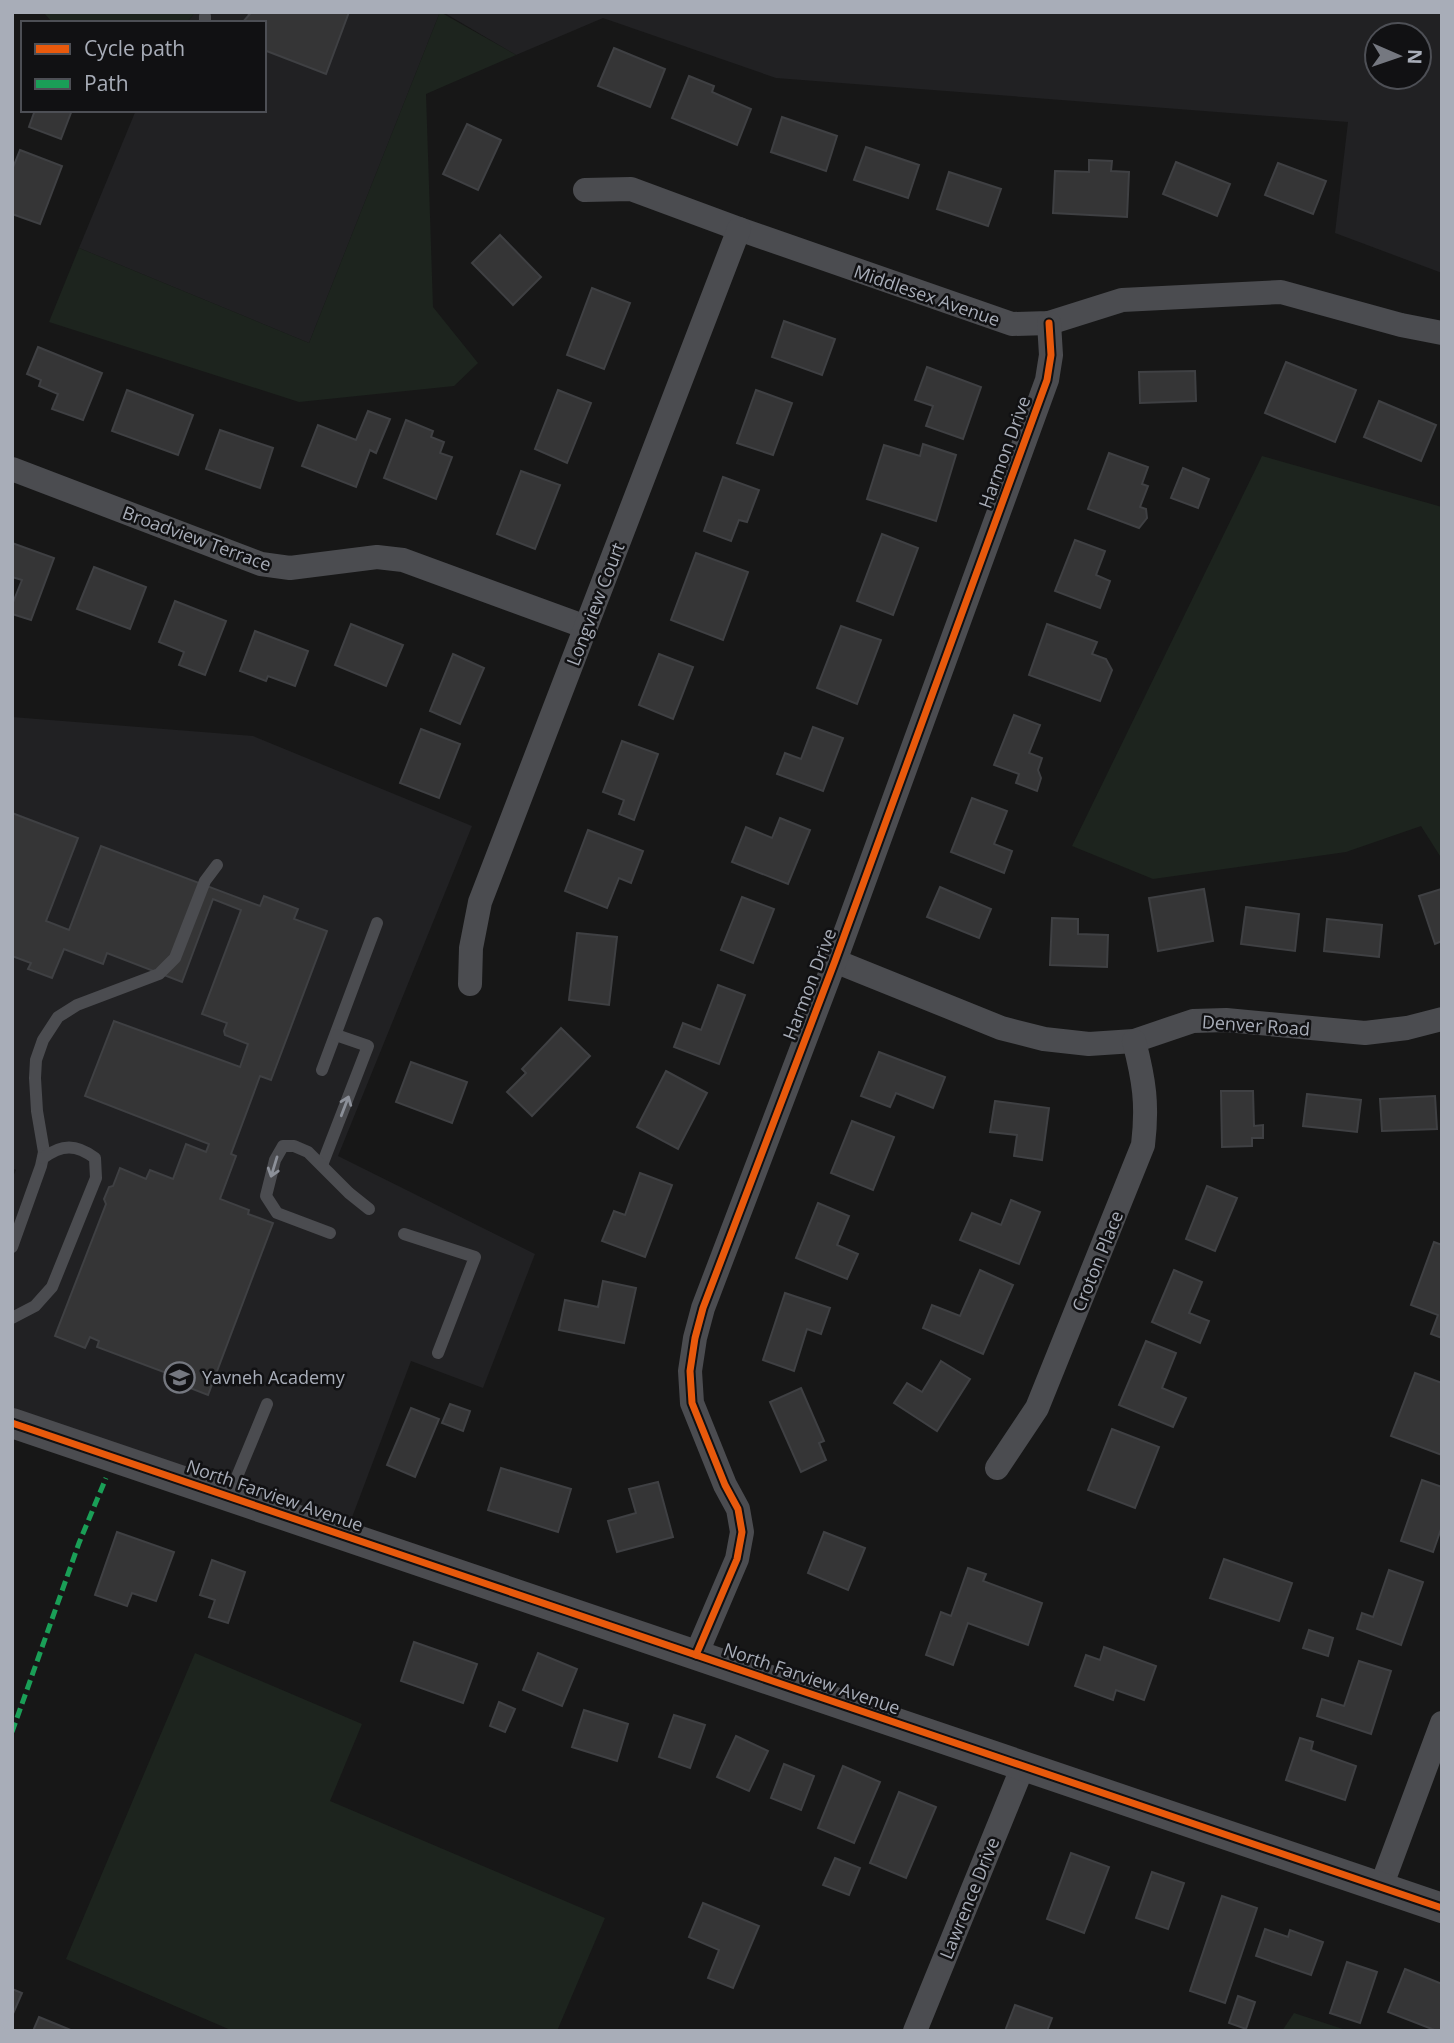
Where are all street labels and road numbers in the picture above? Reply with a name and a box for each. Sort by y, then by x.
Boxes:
street label: Middlesex Avenue [851,259,1003,331]
street label: Harmon Drive [973,392,1035,512]
street label: Broadview Terrace [119,500,275,576]
street label: Longview Court [560,539,630,669]
street label: Harmon Drive [777,925,841,1043]
street label: Denver Road [1201,1009,1311,1041]
street label: Croton Place [1066,1207,1128,1315]
street label: North Farview Avenue [183,1453,367,1537]
street label: North Farview Avenue [720,1636,904,1720]
street label: Lawrence Drive [934,1834,1004,1962]

